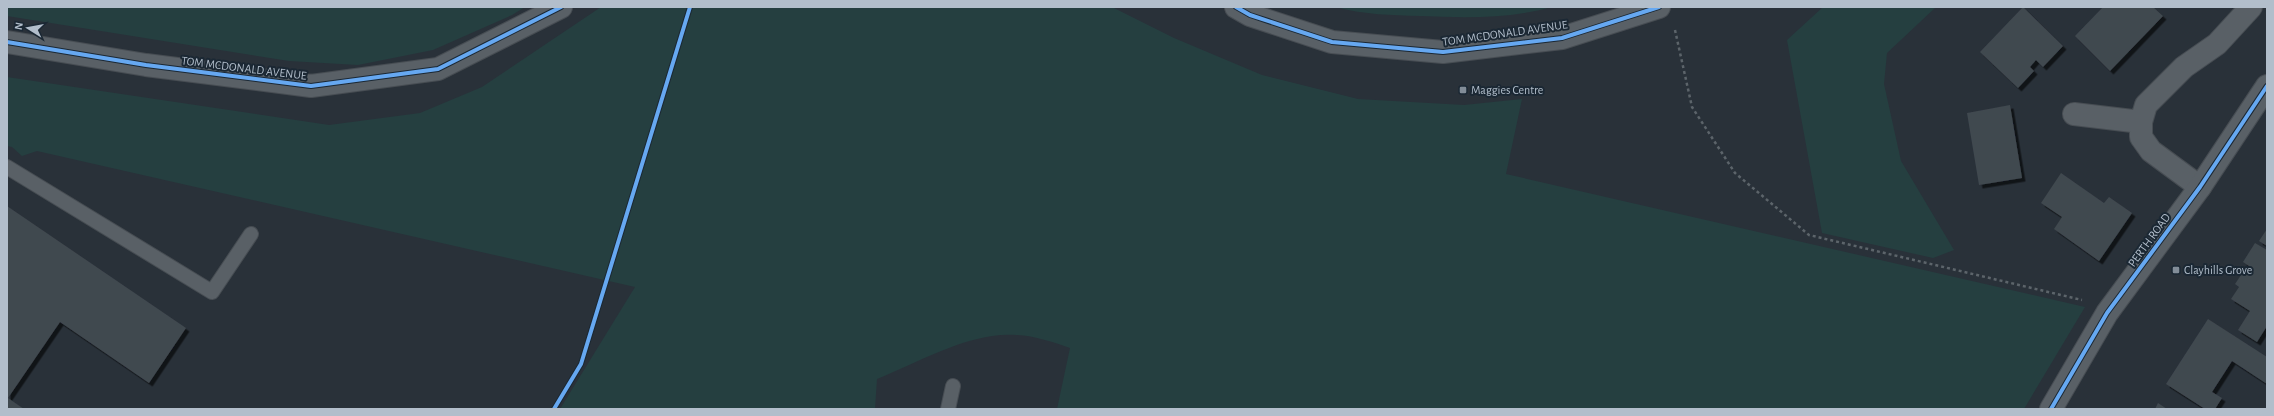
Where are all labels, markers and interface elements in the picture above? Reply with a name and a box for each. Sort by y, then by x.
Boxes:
north arrow [8,8,48,48]
street label: TOM MCDONALD AVENUE [1442,18,1568,48]
text: N [13,21,25,31]
street label: TOM MCDONALD AVENUE [181,54,308,82]
place label: Maggies Centre [1471,84,1543,96]
marker: Maggies Centre [1458,85,1468,95]
street label: PERTH ROAD [2126,211,2173,269]
place label: Clayhills Grove [2184,264,2252,277]
marker: Clayhills Grove [2171,265,2181,275]

